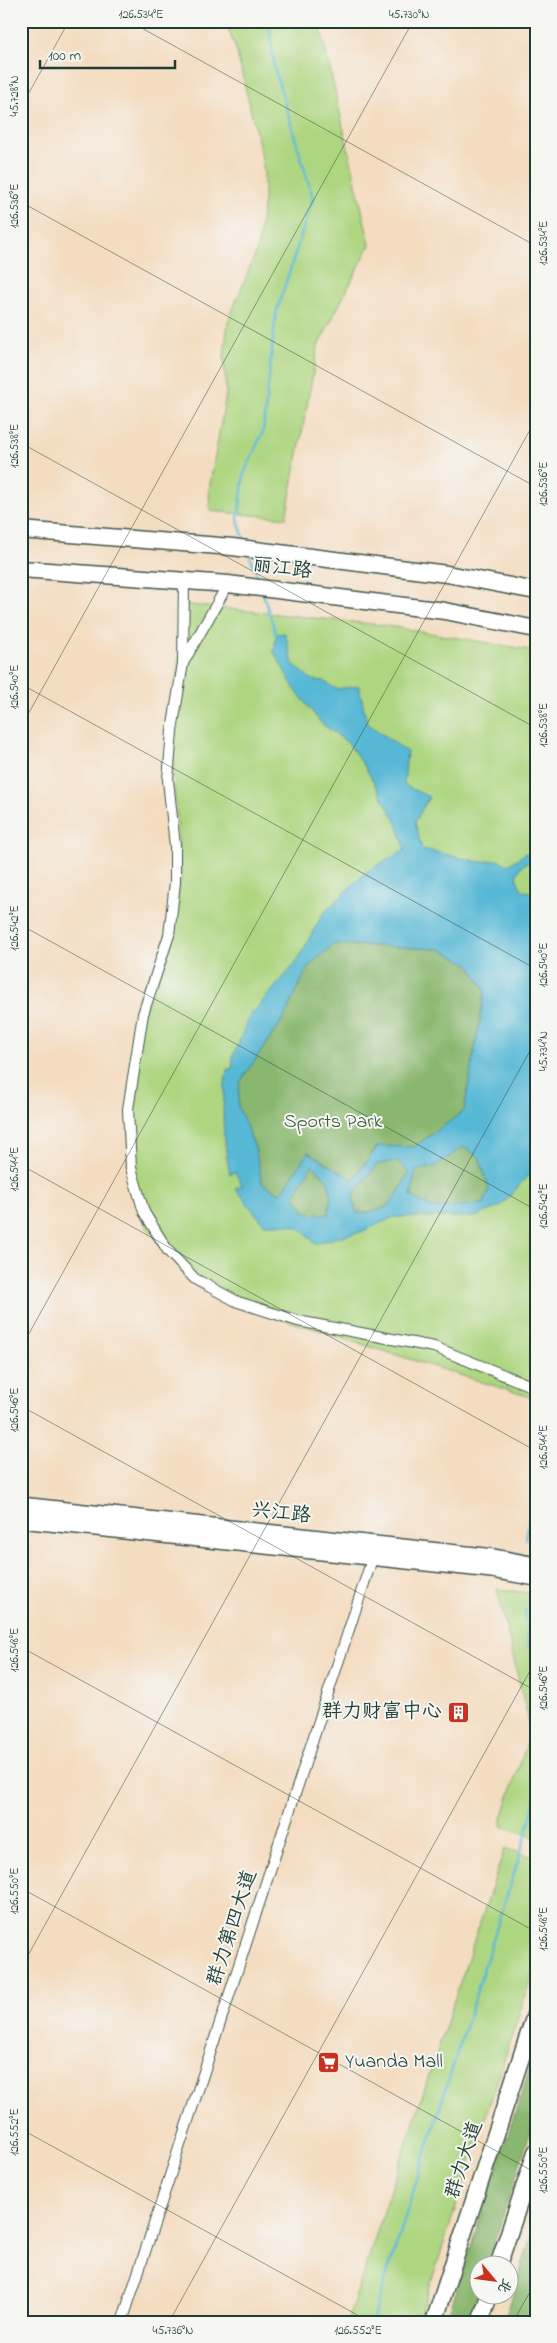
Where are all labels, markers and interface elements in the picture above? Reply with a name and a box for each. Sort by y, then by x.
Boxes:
text: 126.534°E [119,6,163,24]
text: 45.730°N [389,6,429,24]
scale bar [40,38,175,70]
text: 100 m [48,45,81,67]
text: 45.728°N [6,76,24,116]
text: 126.536°E [6,183,24,229]
text: 126.534°E [535,221,553,265]
text: 126.538°E [6,424,24,468]
text: 126.536°E [535,461,553,507]
street label: 丽江路 [250,551,315,587]
text: 126.540°E [6,665,24,710]
text: 126.538°E [535,703,553,747]
text: 126.542°E [6,905,24,951]
text: 126.540°E [535,943,553,988]
text: 45.734°N [535,1031,553,1071]
park label: Sports Park [284,1108,382,1137]
text: 126.544°E [6,1147,24,1191]
text: 126.542°E [535,1183,553,1229]
text: 126.546°E [6,1387,24,1433]
text: 126.544°E [535,1425,553,1469]
street label: 兴江路 [250,1496,313,1532]
text: 126.548°E [6,1628,24,1672]
text: 126.546°E [535,1665,553,1711]
place label: 群力财富中心 [322,1698,442,1727]
building icon: 群力财富中心 [446,1700,470,1724]
street label: 群力第四大道 [201,1866,265,1990]
text: 126.550°E [6,1868,24,1914]
text: 126.548°E [535,1907,553,1951]
place label: Yuanda Mall [345,2048,443,2077]
supermarket icon: Yuanda Mall [317,2050,341,2074]
text: 126.552°E [6,2108,24,2156]
street label: 群力大道 [439,2117,491,2203]
text: 126.550°E [535,2147,553,2193]
north arrow [470,2256,520,2306]
text: 北 [491,2274,517,2297]
text: 45.736°N [153,2322,193,2340]
text: 126.552°E [334,2322,382,2340]

